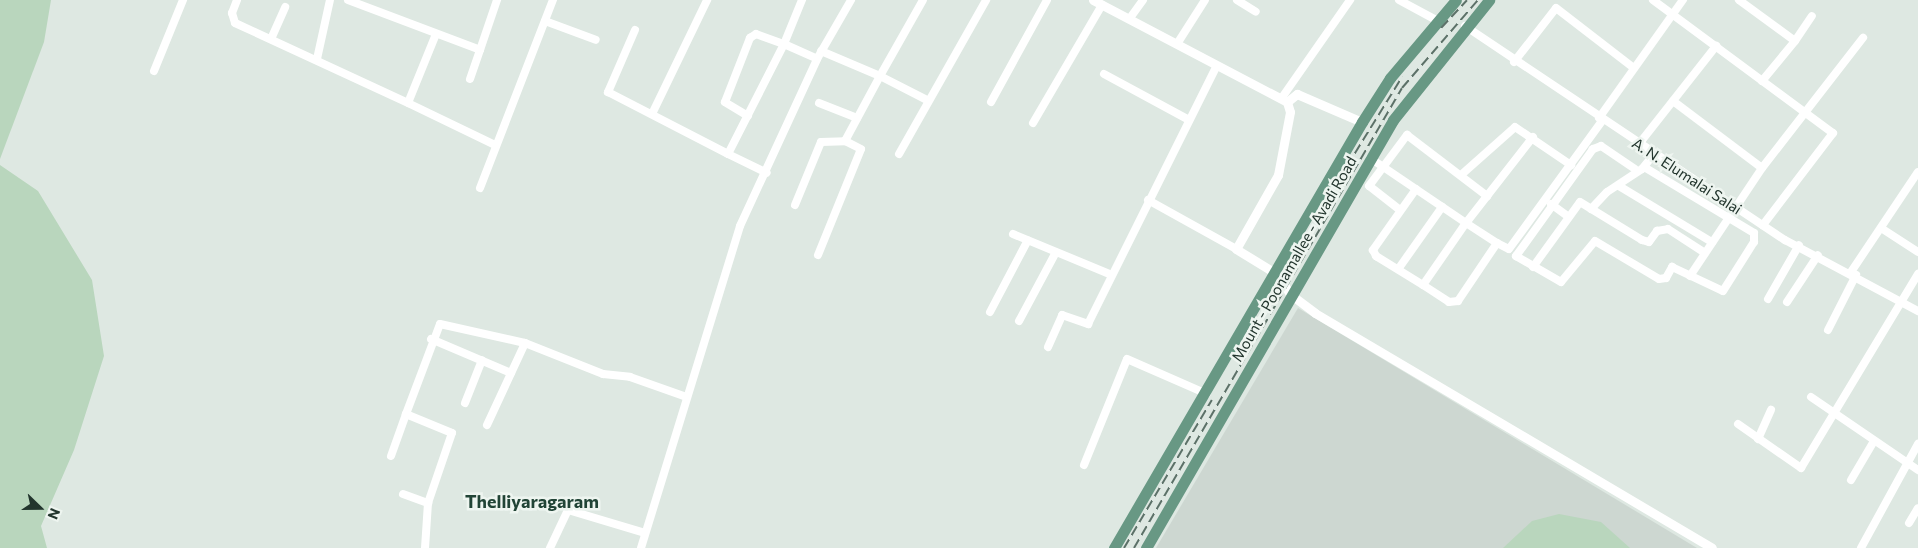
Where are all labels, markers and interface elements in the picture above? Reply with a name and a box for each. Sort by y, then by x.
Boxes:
street label: A. N. Elumalai Salai [1629,134,1745,218]
street label: Mount - Poonamallee - Avadi Road [1228,153,1360,365]
north arrow [15,483,65,533]
district label: Thelliyaragaram [465,490,599,512]
text: N [45,506,64,522]

